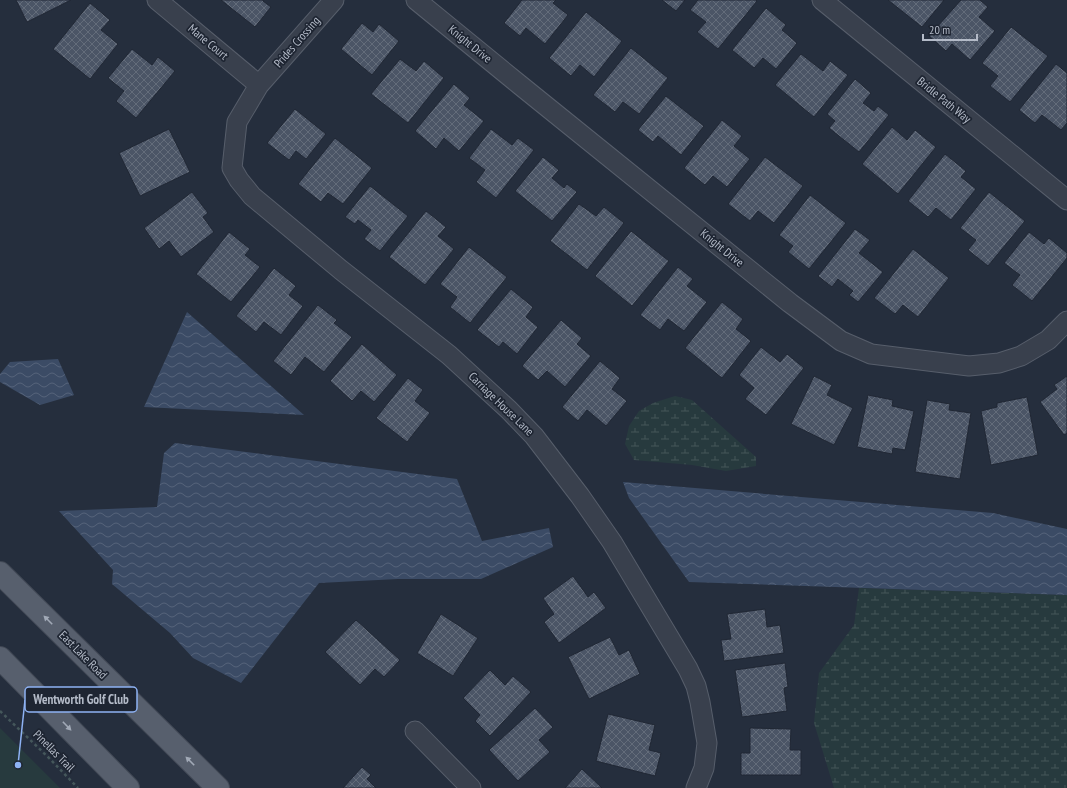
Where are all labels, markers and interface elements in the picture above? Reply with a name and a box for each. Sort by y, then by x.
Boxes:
street label: Prides Crossing [270,13,323,70]
scale bar [923,16,977,42]
street label: Mane Court [185,21,232,63]
street label: Knight Drive [446,22,495,66]
text: 20 m [929,22,950,37]
street label: Bridle Path Way [914,73,975,126]
street label: Knight Drive [698,226,747,270]
street label: Carriage House Lane [466,369,537,439]
one-way arrow [43,615,53,625]
street label: East Lake Road [56,627,111,682]
callout: Wentworth Golf Club [25,687,137,712]
text: Wentworth Golf Club [32,691,129,708]
one-way arrow [62,721,71,731]
street label: Pinellas Trail [30,727,78,775]
one-way arrow [185,756,195,766]

